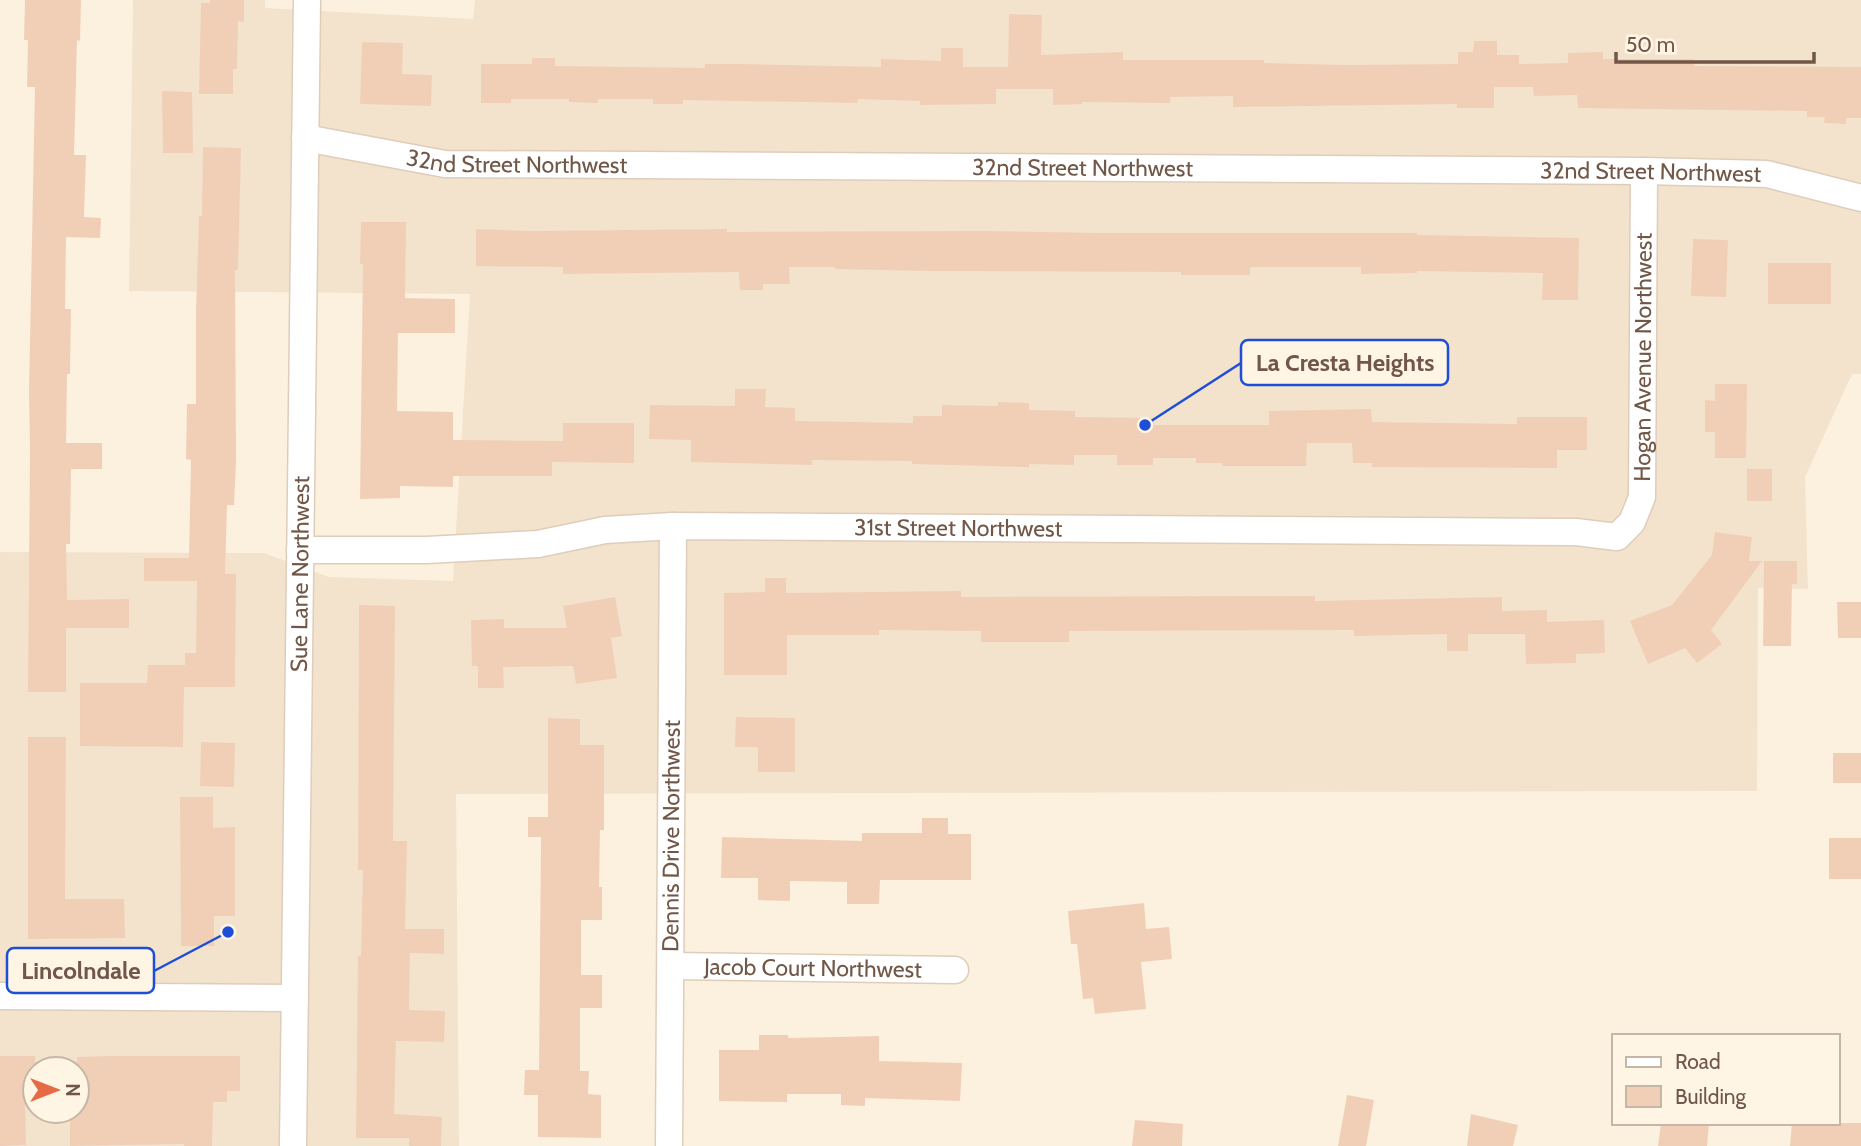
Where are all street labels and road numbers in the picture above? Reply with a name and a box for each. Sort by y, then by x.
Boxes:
street label: 32nd Street Northwest [404,143,628,179]
street label: 32nd Street Northwest [972,153,1194,182]
street label: 32nd Street Northwest [1540,156,1762,188]
street label: Hogan Avenue Northwest [1628,232,1658,482]
street label: Sue Lane Northwest [285,476,315,672]
street label: 31st Street Northwest [854,513,1063,543]
street label: Dennis Drive Northwest [656,720,686,952]
street label: Jacob Court Northwest [703,952,922,984]

